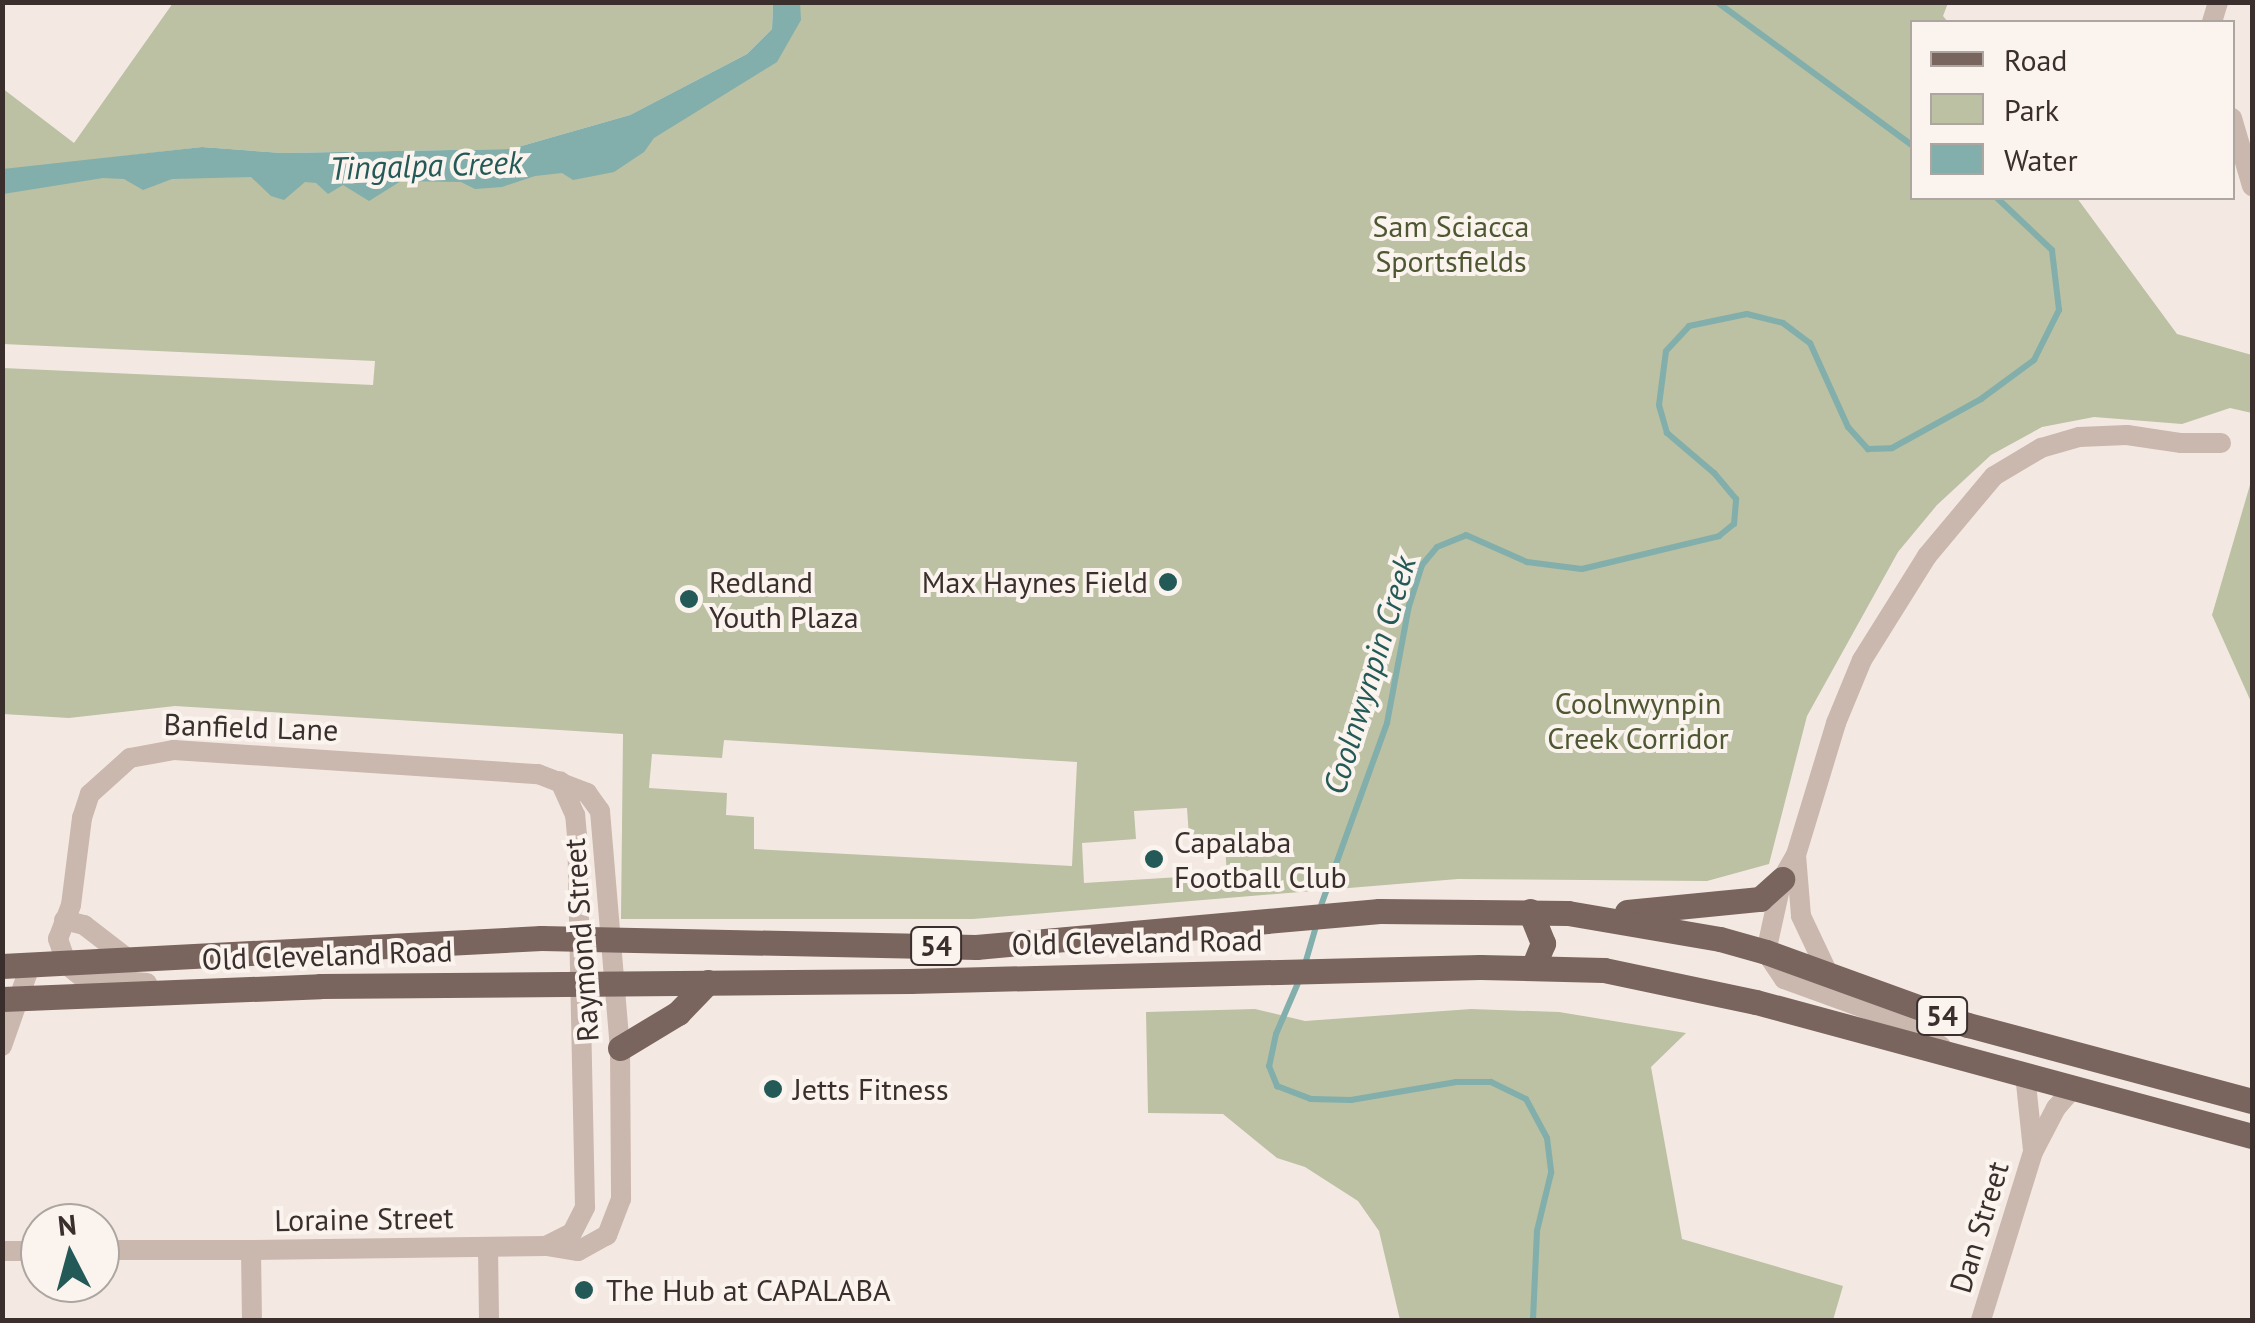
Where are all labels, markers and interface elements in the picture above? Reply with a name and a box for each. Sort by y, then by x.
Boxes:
legend [1910,20,2235,200]
text: Road [2004,40,2068,79]
text: Park [2004,90,2059,129]
text: Water [2004,140,2078,179]
water label: Tingalpa Creek [329,142,523,188]
park label: Sam Sciacca Sportsfields [1373,208,1529,278]
water label: Coolnwynpin Creek [1315,551,1423,799]
place label: Redland Youth Plaza [709,564,859,634]
place label: Max Haynes Field [921,564,1148,600]
marker: Max Haynes Field [1157,571,1179,593]
marker: Redland Youth Plaza [678,588,700,610]
park label: Coolnwynpin Creek Corridor [1547,685,1729,756]
street label: Banfield Lane [163,706,339,748]
place label: Capalaba Football Club [1174,824,1347,894]
street label: Raymond Street [556,837,606,1043]
marker: Capalaba Football Club [1143,848,1165,870]
street label: Old Cleveland Road [1011,922,1263,962]
road number: 54 [908,923,964,969]
street label: Old Cleveland Road [201,933,453,977]
road number: 54 [1914,993,1970,1039]
place label: Jetts Fitness [793,1071,949,1107]
marker: Jetts Fitness [762,1078,784,1100]
street label: Dan Street [1942,1157,2016,1297]
street label: Loraine Street [274,1199,454,1239]
north arrow [20,1203,120,1303]
text: N [56,1205,78,1244]
place label: The Hub at CAPALABA [606,1272,890,1308]
marker: The Hub at CAPALABA [571,1277,597,1303]

